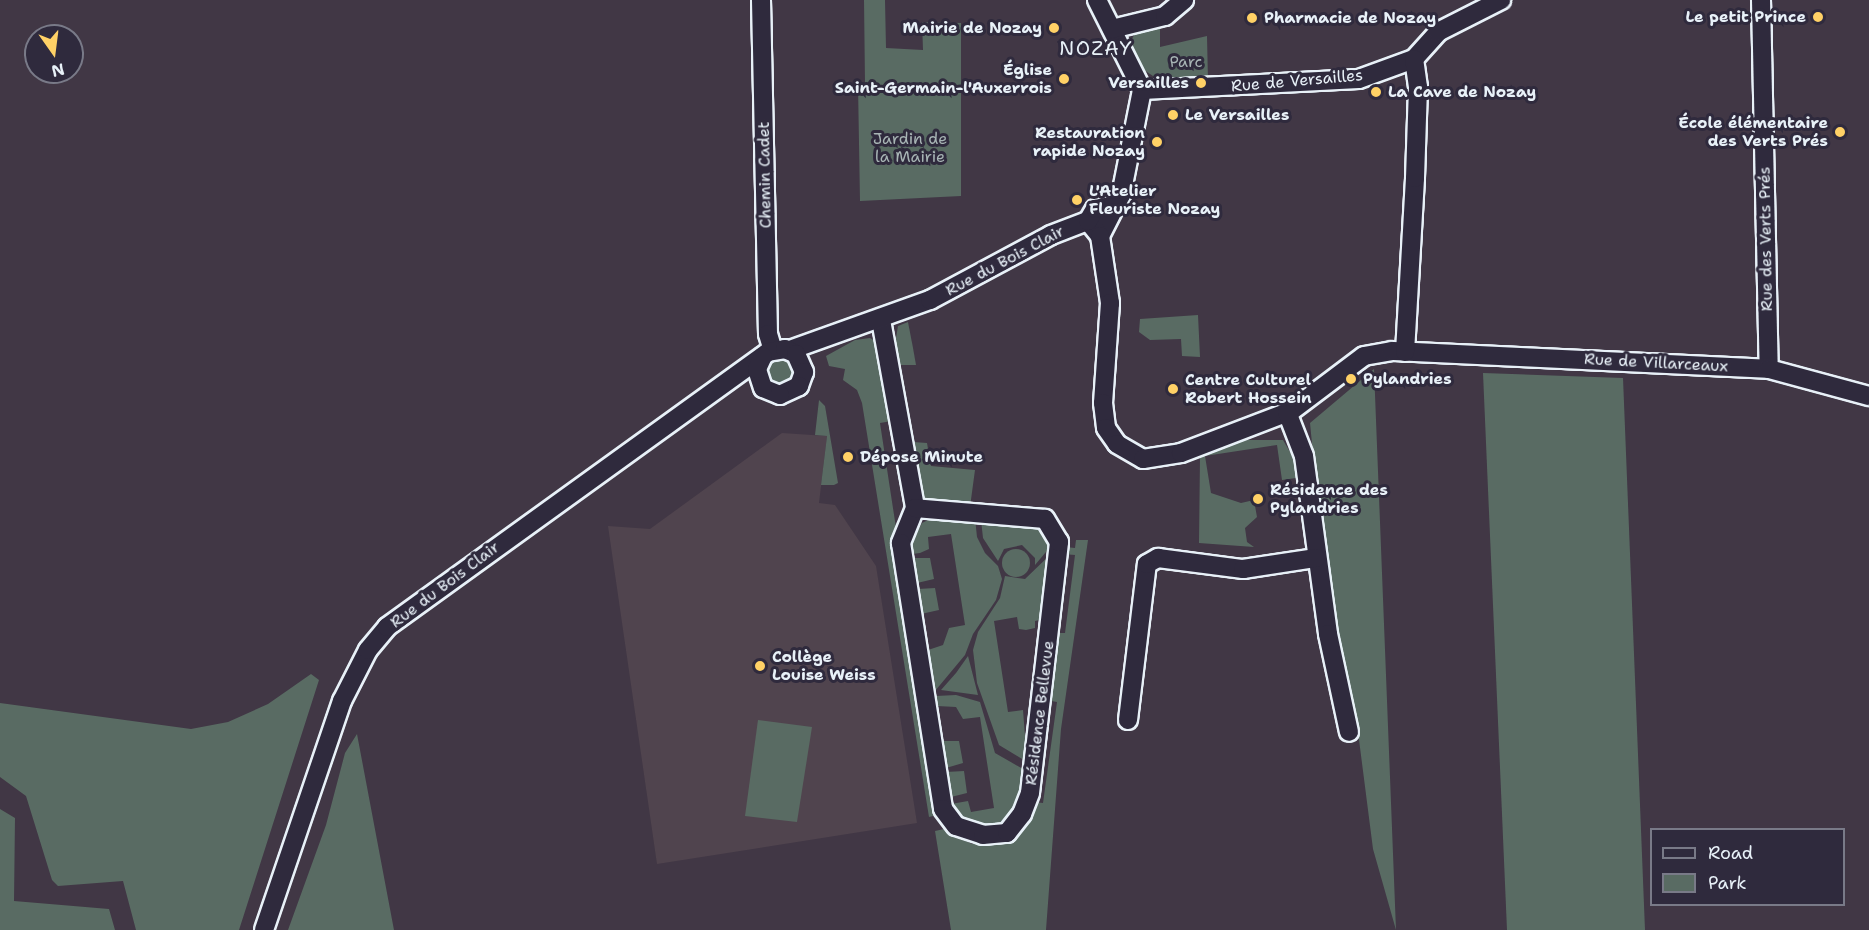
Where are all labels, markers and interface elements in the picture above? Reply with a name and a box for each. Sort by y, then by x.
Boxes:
place label: Le petit Prince [1686,7,1806,27]
place label: Pharmacie de Nozay [1264,8,1436,28]
marker: Le petit Prince [1811,10,1825,24]
marker: Pharmacie de Nozay [1245,11,1259,25]
place label: Mairie de Nozay [903,18,1042,38]
marker: Mairie de Nozay [1047,21,1061,35]
north arrow [24,24,84,84]
district label: NOZAY [1059,36,1133,60]
park label: Parc [1170,52,1202,72]
text: N [49,58,67,82]
place label: Église Saint-Germain-l'Auxerrois [835,60,1052,98]
street label: Rue de Versailles [1230,66,1364,96]
marker: Église Saint-Germain-l'Auxerrois [1057,72,1071,86]
place label: Versailles [1108,73,1189,93]
marker: Versailles [1194,76,1208,90]
place label: La Cave de Nozay [1388,82,1536,102]
marker: La Cave de Nozay [1369,85,1383,99]
place label: Le Versailles [1185,105,1289,125]
marker: Le Versailles [1166,108,1180,122]
place label: École élémentaire des Verts Prés [1678,113,1828,151]
street label: Chemin Cadet [754,121,776,229]
place label: Restauration rapide Nozay [1033,123,1145,161]
marker: École élémentaire des Verts Prés [1833,125,1847,139]
park label: Jardin de la Mairie [873,129,947,167]
marker: Restauration rapide Nozay [1150,135,1164,149]
street label: Rue des Verts Prés [1755,167,1777,311]
place label: L'Atelier Fleuriste Nozay [1089,181,1220,219]
marker: L'Atelier Fleuriste Nozay [1070,193,1084,207]
street label: Rue du Bois Clair [942,222,1068,300]
street label: Rue de Villarceaux [1584,350,1728,376]
place label: Pylandries [1363,369,1452,389]
place label: Centre Culturel Robert Hossein [1185,370,1312,408]
marker: Pylandries [1344,372,1358,386]
marker: Centre Culturel Robert Hossein [1166,382,1180,396]
place label: Dépose Minute [860,447,983,467]
marker: Dépose Minute [841,450,855,464]
place label: Résidence des Pylandries [1270,480,1388,518]
marker: Résidence des Pylandries [1251,492,1265,506]
street label: Rue du Bois Clair [387,538,503,632]
street label: Résidence Bellevue [1022,640,1058,786]
place label: Collège Louise Weiss [772,647,876,685]
marker: Collège Louise Weiss [753,659,767,673]
legend [1650,828,1845,906]
text: Road [1708,841,1753,865]
text: Park [1708,871,1747,895]

